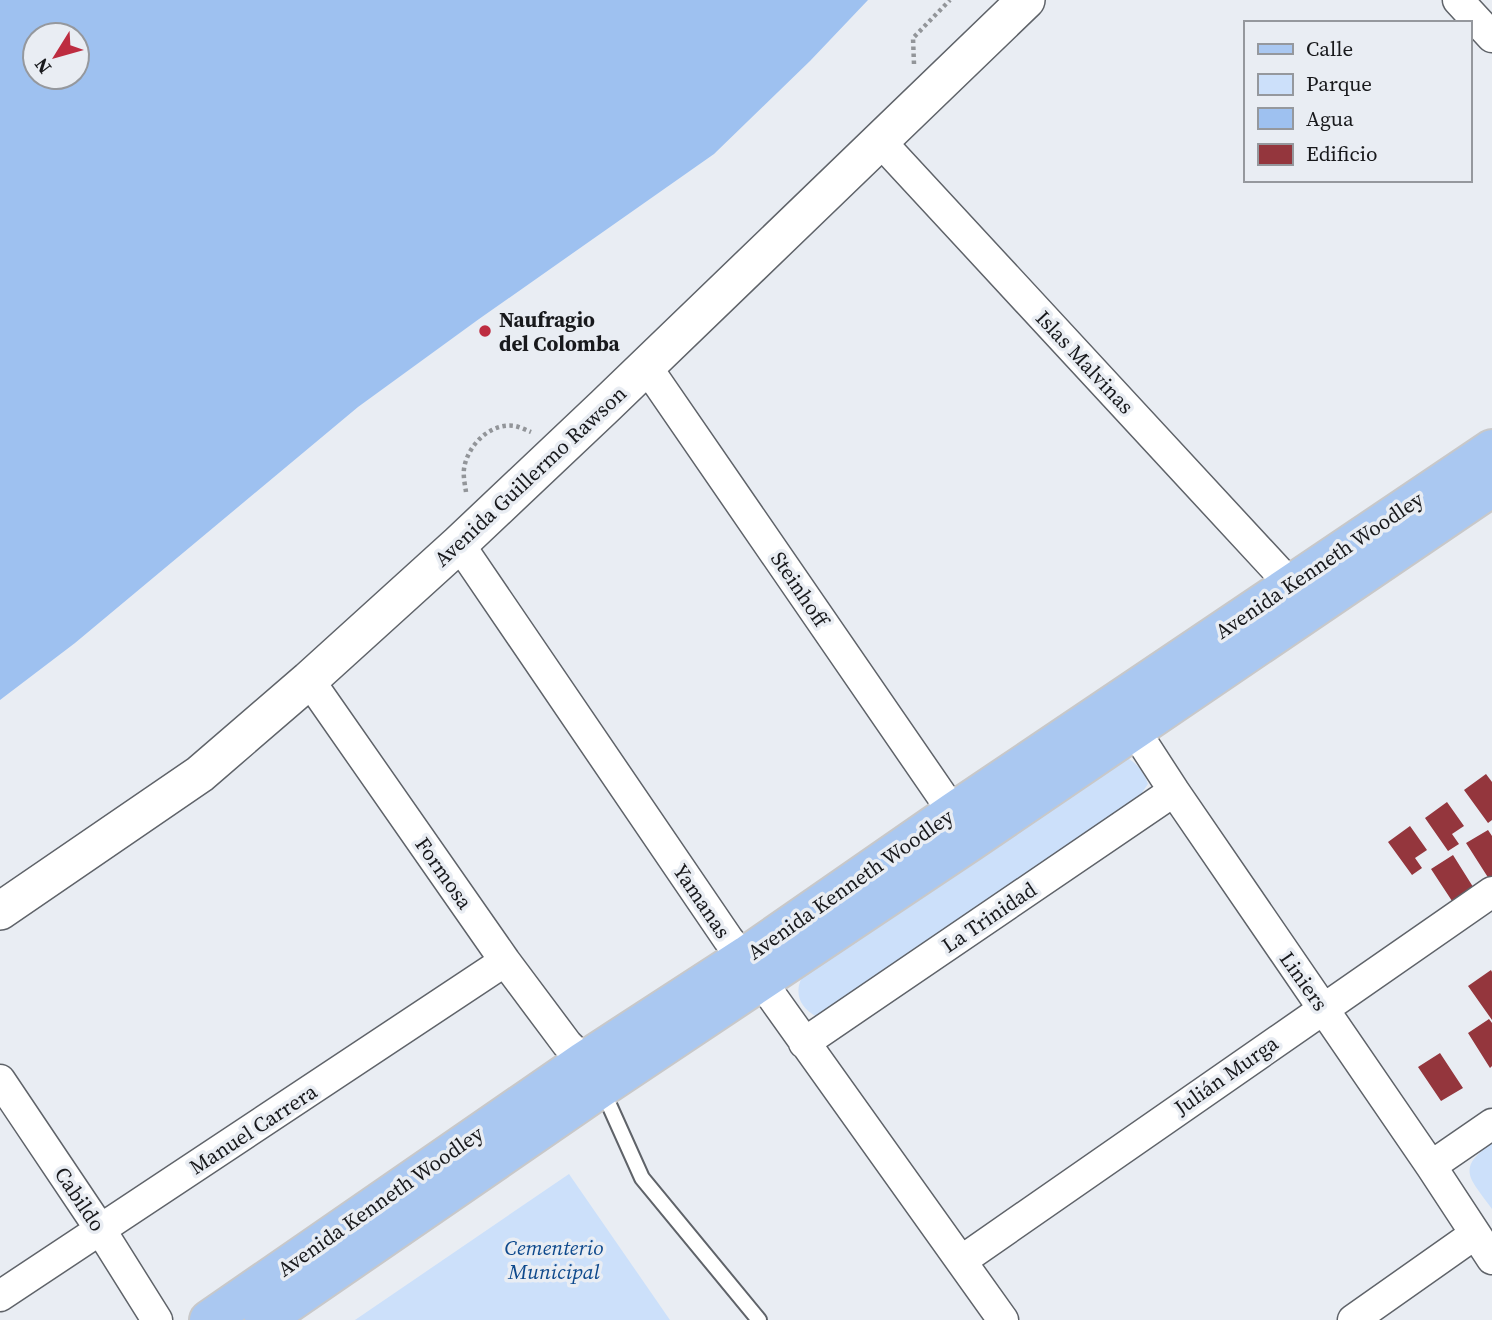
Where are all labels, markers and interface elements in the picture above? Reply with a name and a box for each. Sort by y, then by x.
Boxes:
north arrow [21,21,91,91]
legend [1244,21,1471,182]
text: Calle [1306,34,1353,63]
text: N [28,53,57,80]
text: Parque [1306,69,1372,98]
text: Agua [1306,104,1354,133]
text: Edificio [1306,139,1378,168]
street label: Islas Malvinas [1029,304,1141,420]
place label: Naufragio del Colomba [499,305,621,358]
marker: Naufragio del Colomba [477,323,493,339]
street label: Avenida Guillermo Rawson [427,379,633,573]
street label: Avenida Kenneth Woodley [1209,484,1429,646]
street label: Steinhoff [764,546,837,634]
street label: Avenida Kenneth Woodley [741,802,959,966]
street label: Formosa [409,831,480,915]
street label: Yamanas [666,858,738,944]
street label: La Trinidad [936,875,1042,959]
street label: Liniers [1273,946,1335,1016]
street label: Julián Murga [1167,1028,1284,1122]
street label: Manuel Carrera [184,1077,323,1181]
street label: Avenida Kenneth Woodley [271,1119,489,1283]
street label: Cabildo [48,1161,112,1237]
park label: Cementerio Municipal [505,1233,603,1286]

